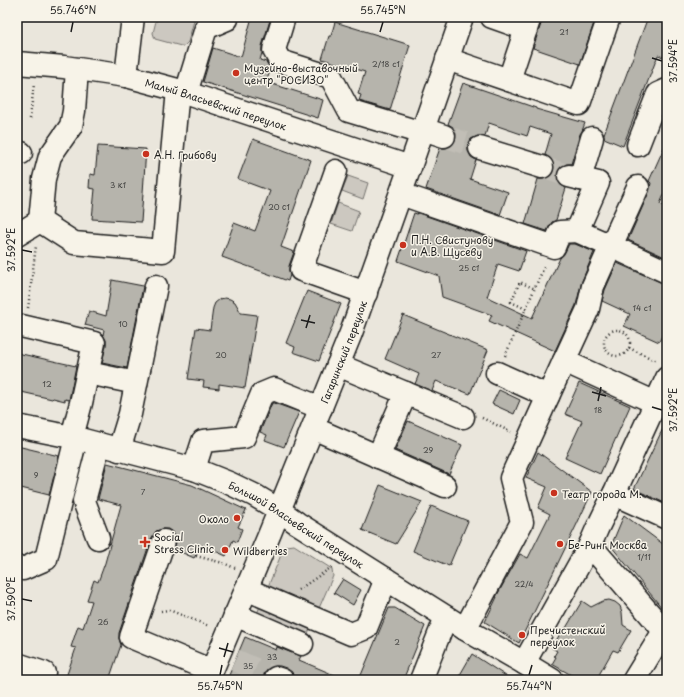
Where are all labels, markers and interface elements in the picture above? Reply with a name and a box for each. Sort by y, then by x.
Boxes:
text: 55.746°N [50,2,96,17]
text: 55.745°N [360,2,406,17]
house number: 21 [559,26,569,38]
text: 37.594°E [665,39,680,83]
house number: 2/18 с1 [372,58,400,70]
place label: Музейно-выставочный центр "РОСИЗО" [244,60,358,87]
marker: Музейно-выставочный центр "РОСИЗО" [231,68,241,78]
street label: Малый Власьевский переулок [144,74,289,133]
place label: А.Н. Грибову [154,147,217,163]
marker: А.Н. Грибову [141,149,151,159]
house number: 3 к1 [110,179,127,191]
house number: 20 с1 [268,201,290,213]
text: 37.592°E [3,228,18,272]
place label: П.Н. Свистунову и А.В. Щусеву [411,232,493,260]
marker: П.Н. Свистунову и А.В. Щусеву [398,240,408,250]
house number: 25 с1 [459,262,480,274]
street label: Гагаринский переулок [316,298,370,405]
house number: 14 с1 [632,302,652,314]
house number: 10 [118,318,128,330]
house number: 20 [215,349,227,361]
house number: 27 [431,349,441,361]
house number: 12 [42,378,52,390]
text: 37.592°E [665,388,680,432]
house number: 18 [594,404,602,416]
house number: 29 [423,444,433,456]
house number: 9 [34,469,39,481]
street label: Большой Власьевский переулок [226,477,367,571]
house number: 7 [141,486,146,498]
place label: Театр города М. [562,486,642,501]
marker: Театр города М. [549,488,559,498]
place label: Около [199,511,229,526]
marker: Около [232,513,242,523]
place label: Social Stress Clinic [154,529,214,556]
marker: Social Stress Clinic [139,536,151,548]
place label: Бе-Ринг Москва [568,537,648,552]
marker: Бе-Ринг Москва [555,539,565,549]
place label: Wildberries [233,543,288,558]
marker: Wildberries [220,545,230,555]
house number: 1/11 [637,551,651,563]
text: 37.590°E [3,576,18,622]
house number: 22/4 [514,578,534,590]
house number: 26 [98,616,109,628]
place label: Пречистенский переулок [530,622,605,650]
marker: Пречистенский переулок [517,630,527,640]
house number: 2 [394,636,400,648]
house number: 33 [267,651,277,663]
house number: 35 [243,660,253,672]
text: 55.745°N [197,678,243,693]
text: 55.744°N [506,678,552,693]

